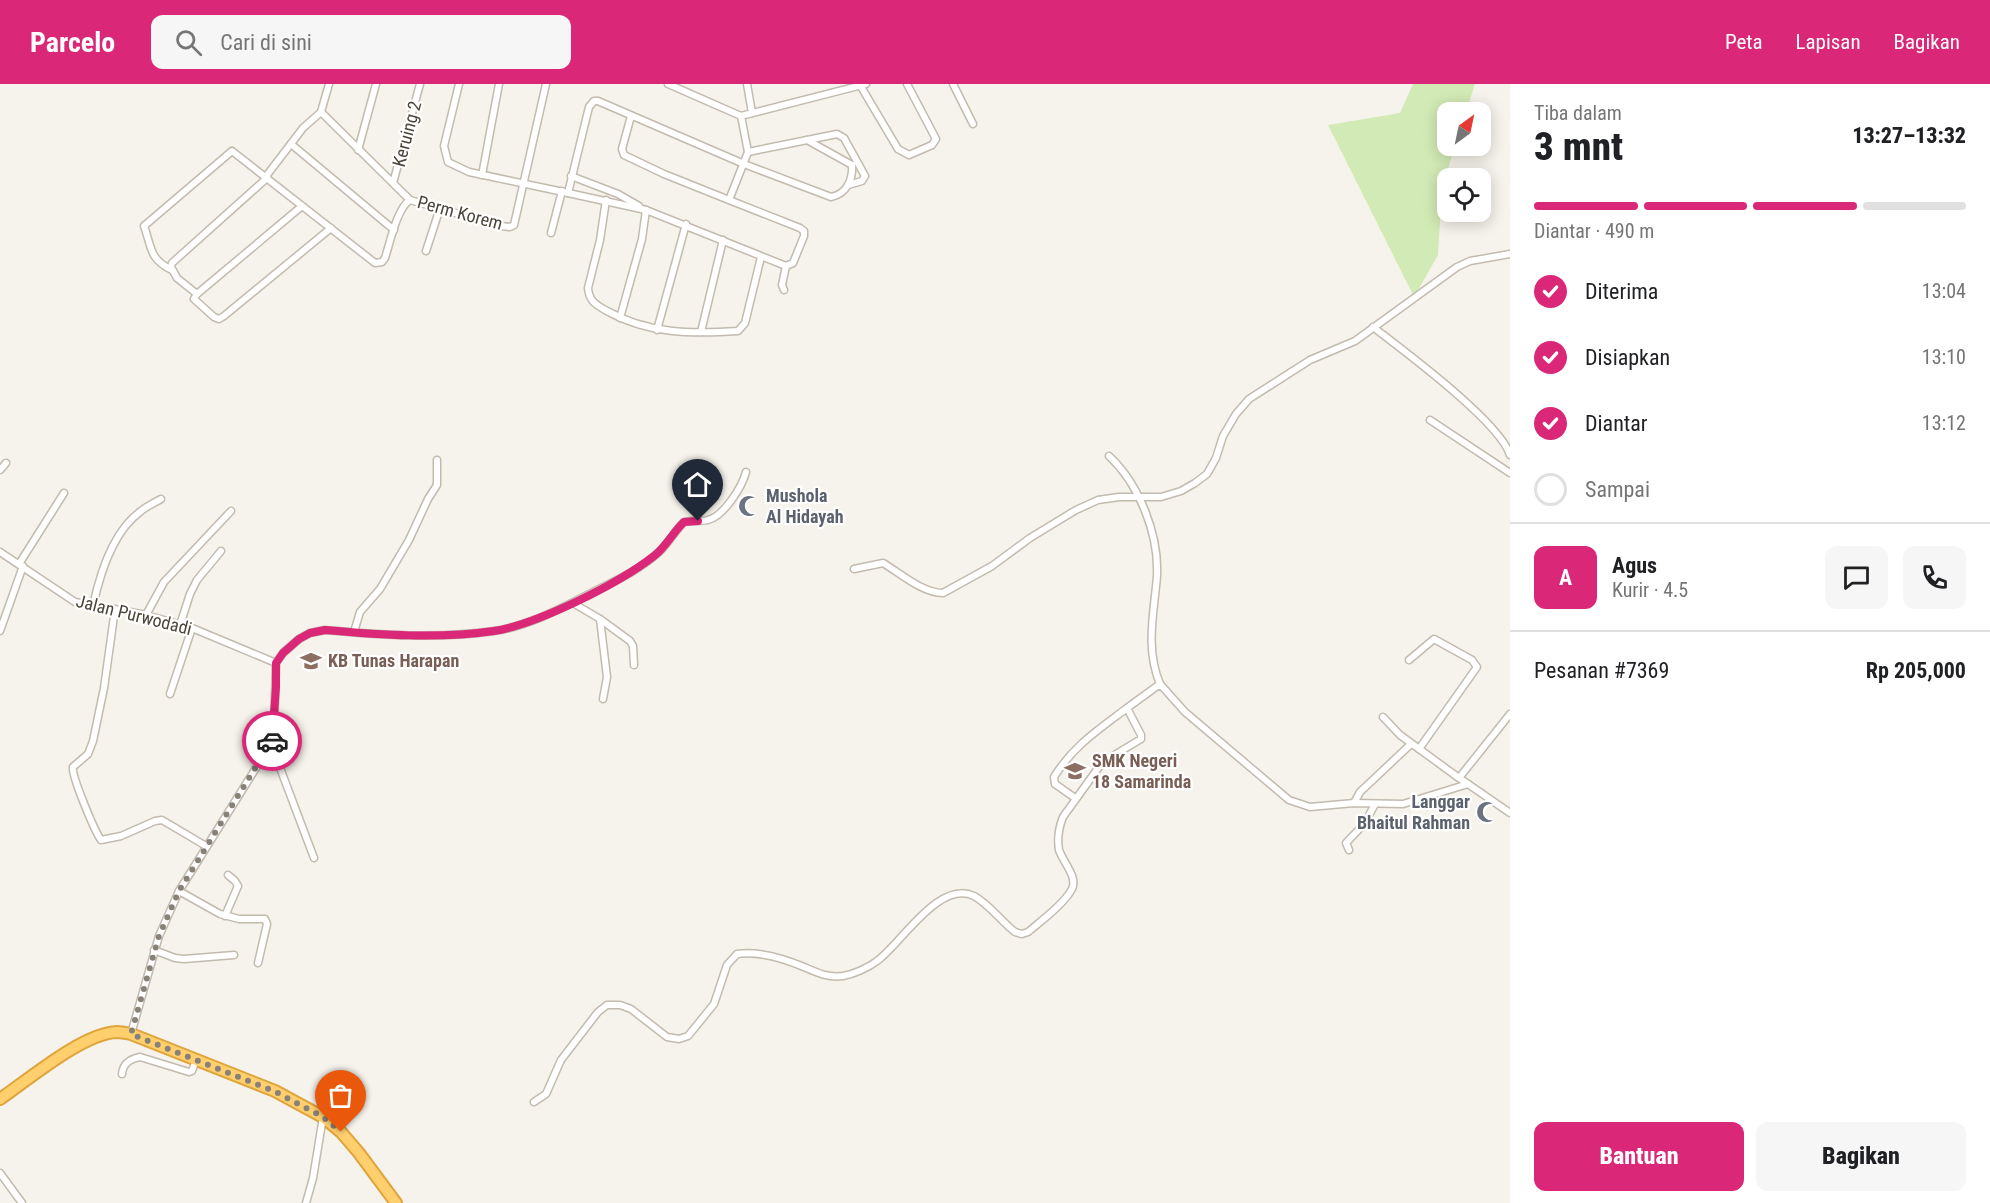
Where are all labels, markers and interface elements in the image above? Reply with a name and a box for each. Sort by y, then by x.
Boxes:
search box [151,15,571,69]
text: Parcelo [30,26,115,59]
icon: search [172,26,205,59]
text: Cari di sini [220,30,312,55]
text: Peta [1725,30,1763,54]
text: Lapisan [1796,30,1861,54]
text: Bagikan [1894,30,1960,54]
street label: Keruing 2 [388,99,425,169]
text: Tiba dalam [1534,101,1622,125]
north arrow [1437,102,1491,156]
map controls [1437,102,1491,222]
text: 13:27–13:32 [1852,123,1966,148]
text: 3 mnt [1534,124,1623,170]
button: locate [1437,168,1491,222]
street label: Perm Korem [415,191,505,234]
text: Diantar · 490 m [1534,219,1654,243]
icon: check [1534,275,1567,308]
text: Diterima [1585,279,1658,304]
text: 13:04 [1922,279,1966,303]
icon: check [1534,341,1567,374]
text: Disiapkan [1585,345,1670,370]
text: 13:10 [1922,345,1966,369]
icon: check [1534,407,1567,440]
text: Diantar [1585,411,1648,436]
text: 13:12 [1922,411,1966,435]
pin [672,459,723,521]
icon: home [681,468,714,501]
text: Sampai [1585,477,1650,502]
place label: Mushola Al Hidayah [766,485,844,527]
mosque icon: Mushola Al Hidayah [737,494,761,518]
button: chat [1825,546,1888,609]
button: phone [1903,546,1966,609]
text: Agus [1612,553,1657,578]
text: A [1559,565,1572,590]
text: Kurir · 4.5 [1612,578,1688,602]
street label: Jalan Purwodadi [74,590,194,639]
school or university icon: KB Tunas Harapan [299,649,323,673]
place label: KB Tunas Harapan [328,650,459,671]
text: Pesanan #7369 [1534,658,1669,683]
text: Rp 205,000 [1866,658,1966,683]
courier [242,711,302,771]
icon: car [256,725,289,758]
place label: SMK Negeri 18 Samarinda [1092,750,1191,792]
school or university icon: SMK Negeri 18 Samarinda [1063,759,1087,783]
place label: Langgar Bhaitul Rahman [1357,791,1470,833]
mosque icon: Langgar Bhaitul Rahman [1475,800,1499,824]
pin [315,1070,366,1132]
icon: bag [324,1079,357,1112]
button: Bantuan [1534,1122,1744,1191]
button: Bagikan [1756,1122,1966,1191]

